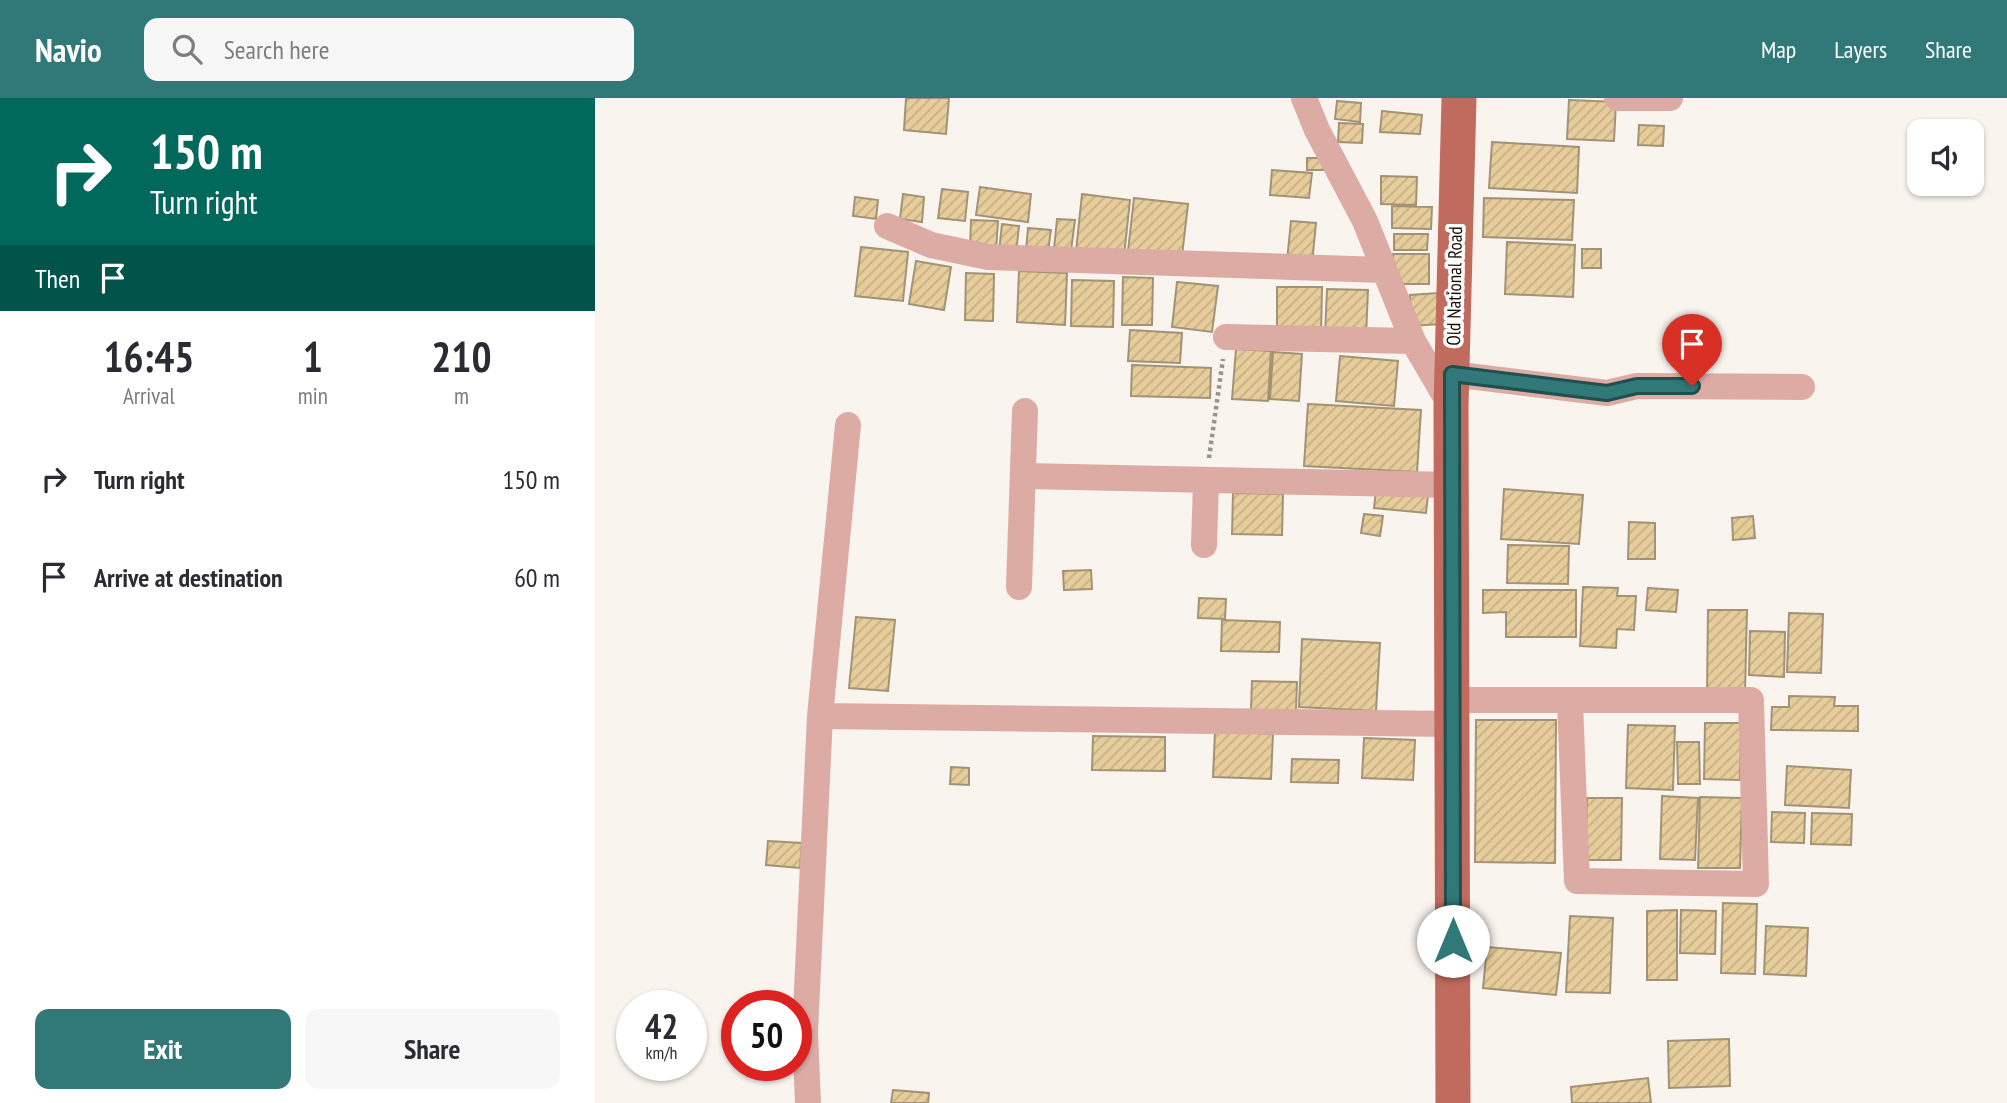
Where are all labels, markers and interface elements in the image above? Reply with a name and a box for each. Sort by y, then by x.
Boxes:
search box [144,18,634,81]
text: Navio [35,28,102,71]
icon: search [168,30,206,68]
text: Search here [224,33,329,66]
text: Map [1761,34,1796,65]
text: Layers [1834,34,1887,65]
text: Share [1925,34,1972,65]
text: 150 m [150,119,263,183]
map controls [1907,119,1984,196]
button: sound [1907,119,1984,196]
icon: right [35,126,126,217]
text: Turn right [150,181,258,223]
street label: Old National Road [1441,226,1467,346]
icon: arrive [94,259,132,297]
text: Then [35,262,80,295]
pin [1662,314,1722,386]
icon: arrive [1673,325,1711,363]
text: 16:45 [103,329,194,384]
text: 1 [303,329,323,384]
text: 210 [431,329,492,384]
text: Arrival [123,381,175,410]
text: min [298,381,328,410]
text: m [454,381,469,410]
icon: right [35,460,73,498]
text: Turn right [94,463,185,496]
text: 150 m [502,463,560,496]
icon: arrive [35,558,73,596]
text: Arrive at destination [94,561,283,594]
text: 60 m [514,561,560,594]
position arrow [1416,904,1490,978]
speed limit sign: 50 [721,990,812,1081]
text: 42 [645,1003,678,1049]
button: Exit [35,1009,291,1089]
button: Share [305,1009,560,1089]
text: km/h [646,1041,677,1064]

